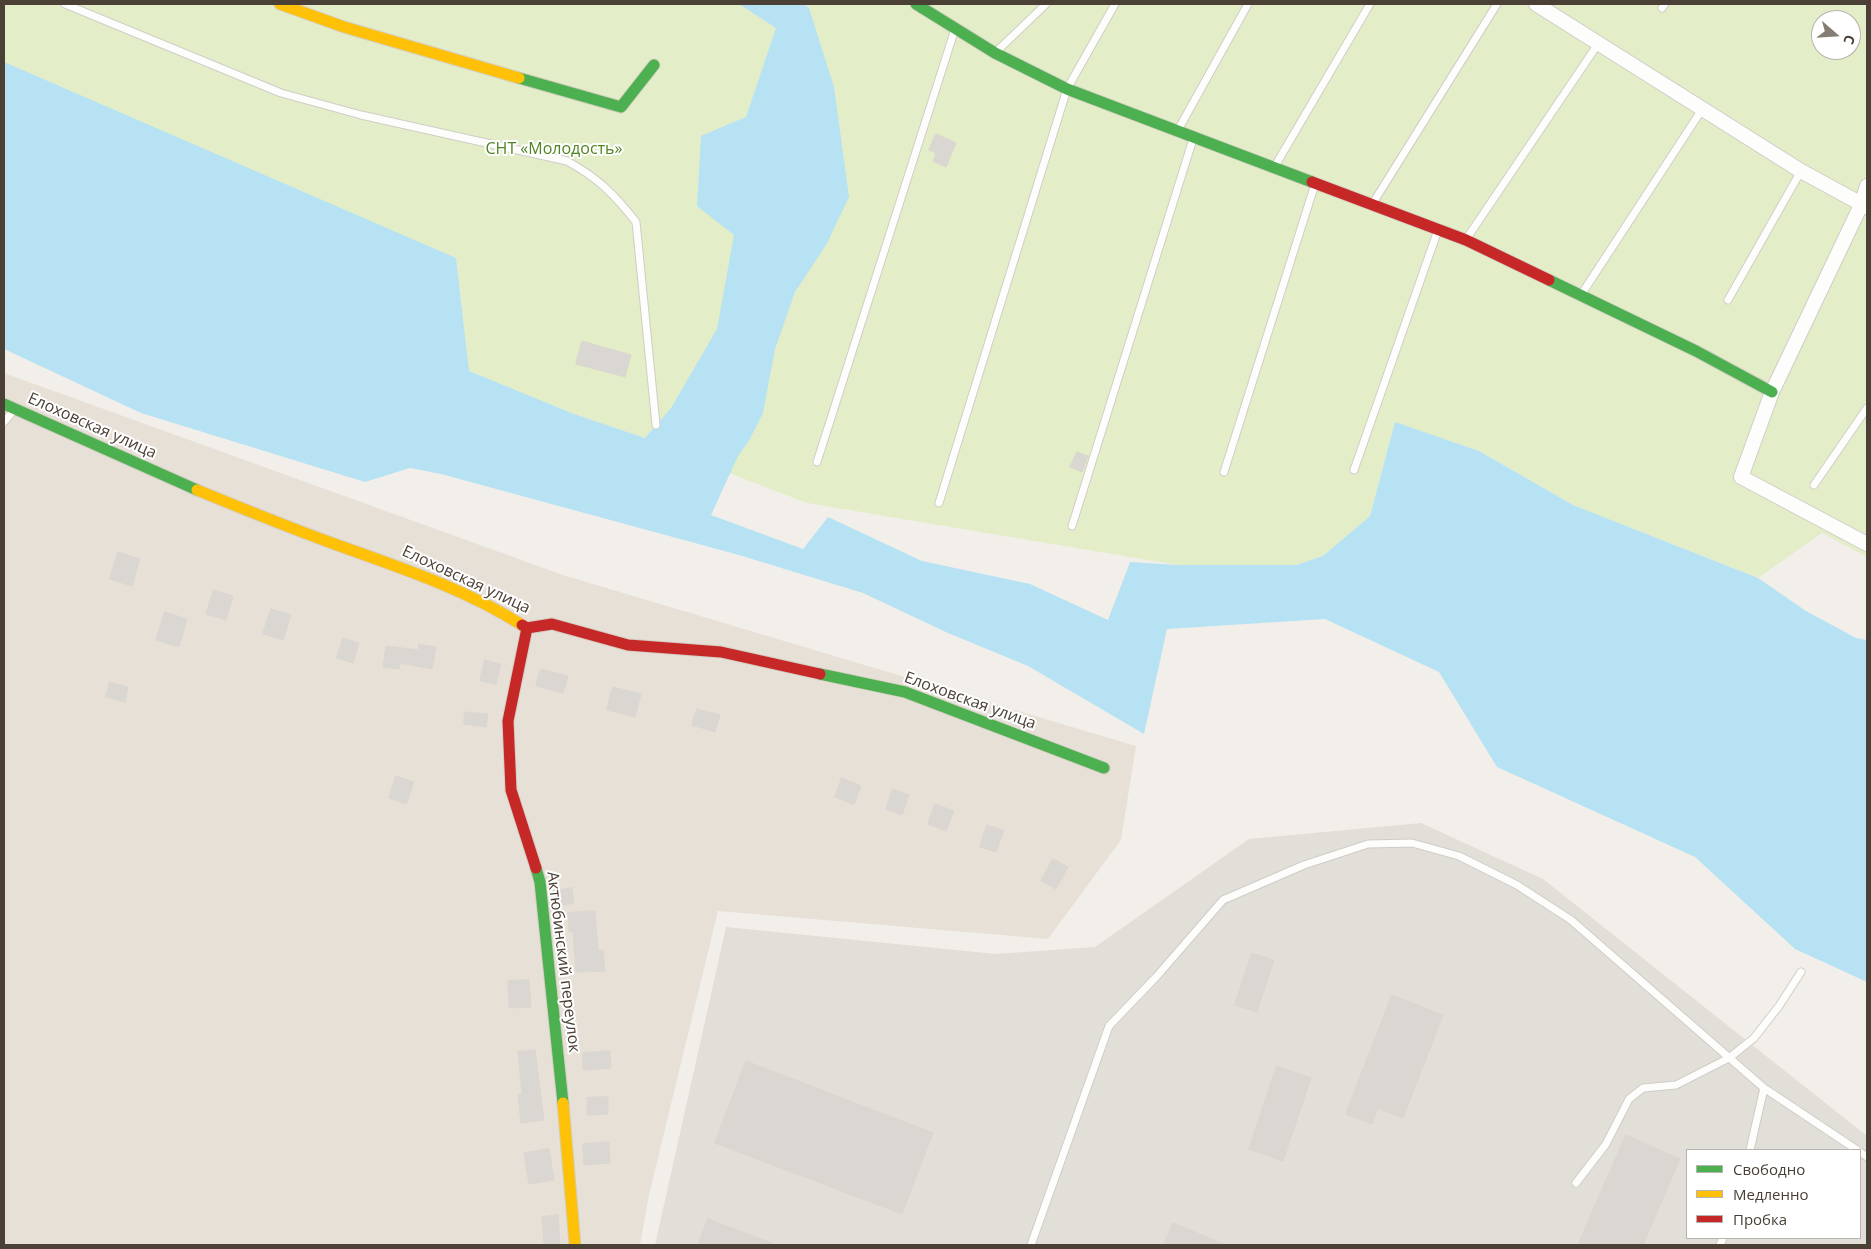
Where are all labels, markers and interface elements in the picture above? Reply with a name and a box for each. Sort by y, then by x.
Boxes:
north arrow [1811,10,1861,60]
text: С [1839,32,1860,47]
park label: СНТ «Молодость» [486,139,622,159]
street label: Елоховская улица [25,389,159,463]
street label: Елоховская улица [399,542,533,618]
street label: Елоховская улица [901,668,1039,734]
street label: Актюбинский переулок [542,870,584,1054]
legend [1686,1149,1861,1239]
text: Свободно [1733,1159,1805,1179]
text: Медленно [1733,1184,1809,1204]
text: Пробка [1733,1209,1787,1229]

